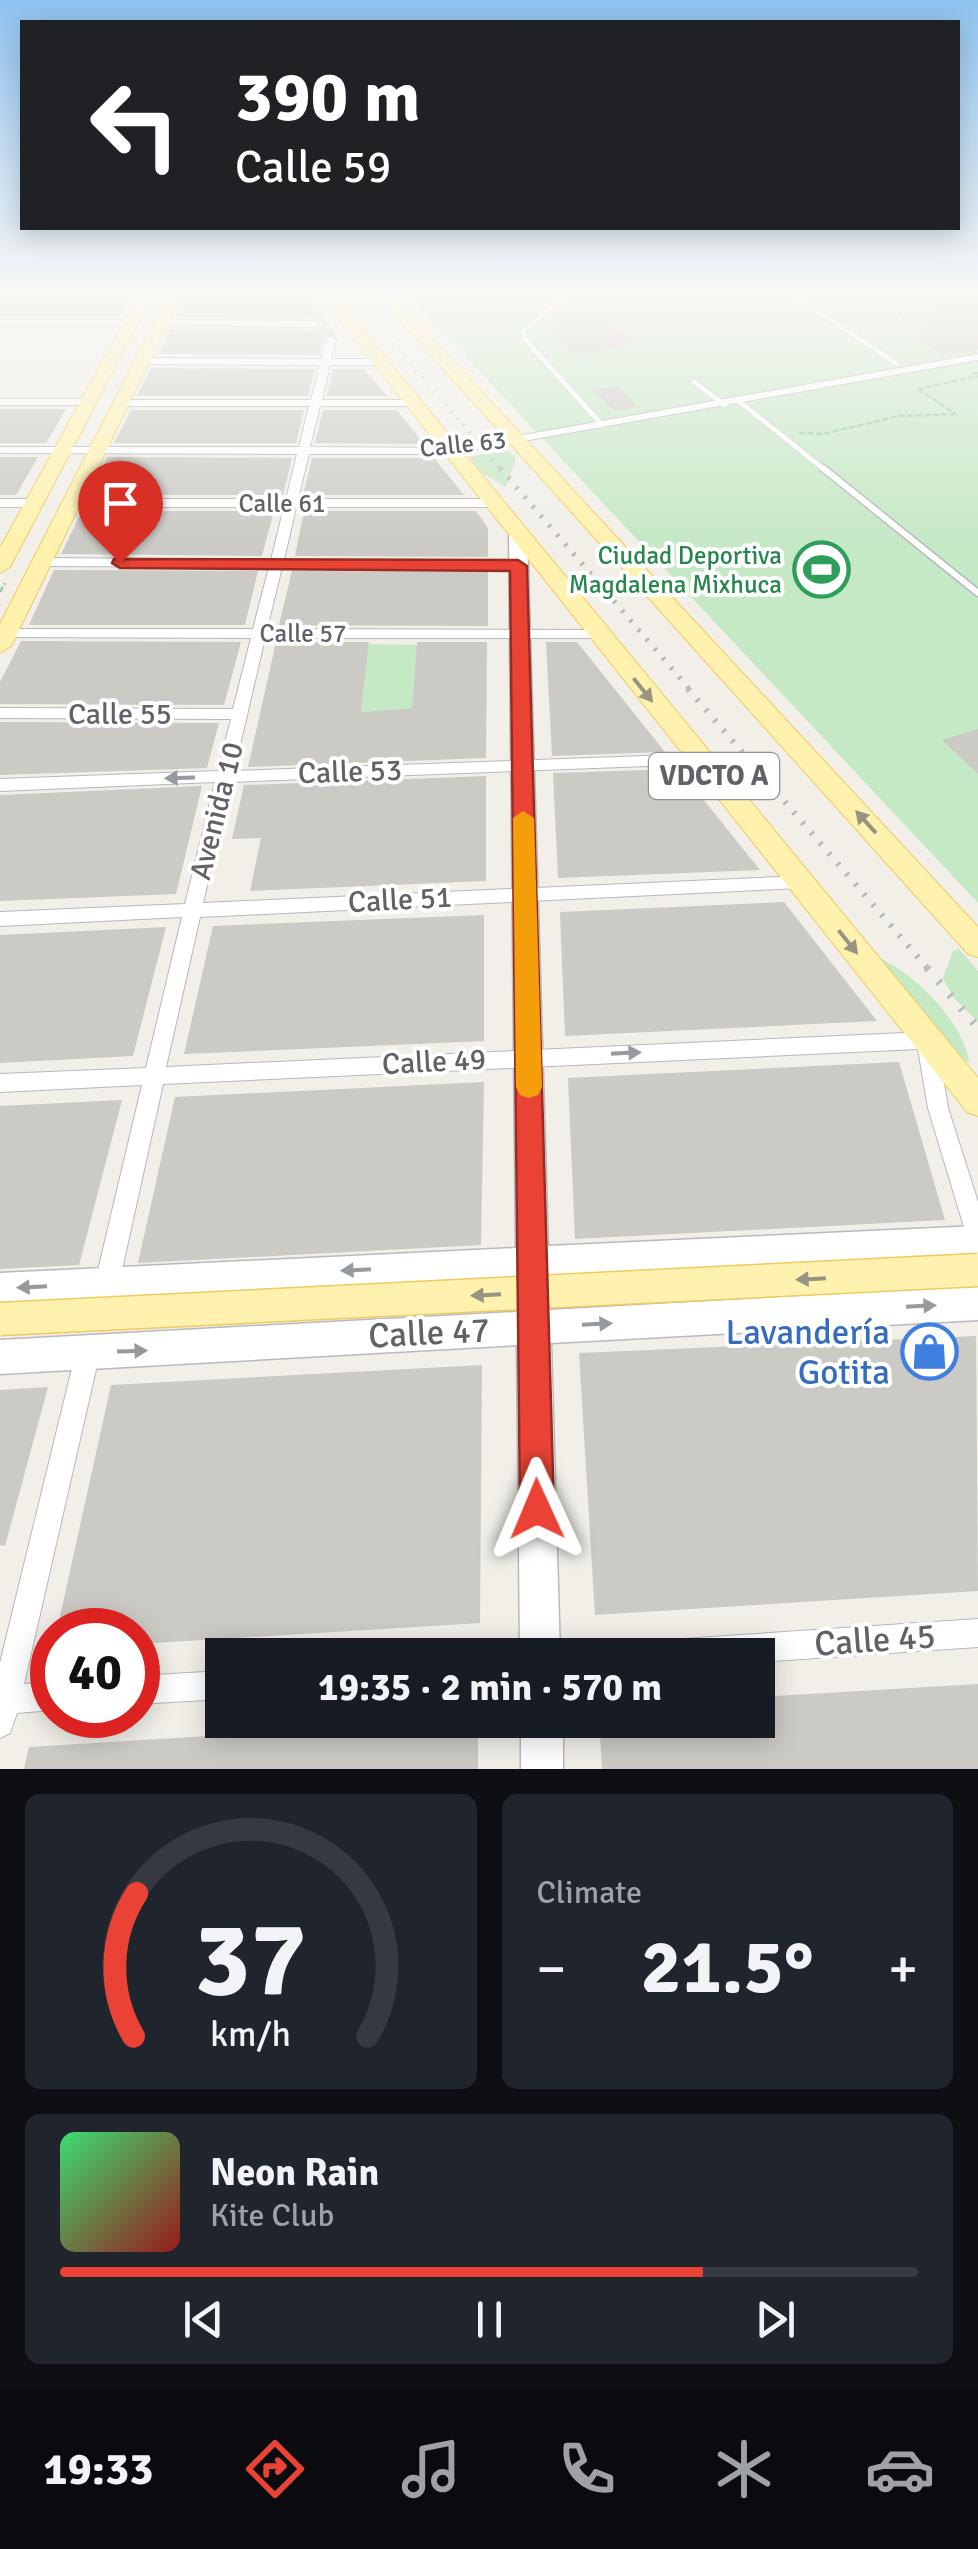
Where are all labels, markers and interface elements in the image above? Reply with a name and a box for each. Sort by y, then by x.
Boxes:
text: 390 m [235,54,420,140]
icon: left [70,60,200,190]
text: Calle 59 [235,140,391,195]
street label: Calle 63 [418,424,508,464]
pin [78,461,163,564]
icon: arrive [93,476,148,531]
street label: Calle 61 [239,488,325,519]
sports icon: Ciudad Deportiva Magdalena Mixhuca [791,539,851,599]
place label: Ciudad Deportiva Magdalena Mixhuca [569,540,782,600]
street label: Calle 57 [260,618,346,649]
one-way arrow [632,677,653,702]
street label: Calle 55 [68,696,172,733]
street label: Avenida 10 [182,738,252,884]
street label: Calle 53 [297,752,403,792]
road number: VDCTO A [649,753,779,799]
one-way arrow [164,771,196,787]
one-way arrow [855,810,878,834]
street label: Calle 51 [347,879,453,921]
one-way arrow [837,929,858,955]
street label: Calle 49 [381,1041,487,1083]
one-way arrow [610,1045,642,1061]
one-way arrow [340,1263,372,1279]
one-way arrow [794,1271,826,1287]
one-way arrow [15,1279,47,1295]
one-way arrow [470,1287,502,1303]
one-way arrow [906,1298,938,1314]
street label: Calle 47 [367,1308,491,1358]
place label: Lavandería Gotita [725,1311,890,1394]
one-way arrow [581,1316,613,1332]
shop icon: Lavandería Gotita [899,1322,959,1382]
one-way arrow [117,1342,149,1358]
position arrow [485,1457,589,1561]
speed limit sign: 40 [30,1608,160,1738]
street label: Calle 45 [813,1614,937,1666]
text: 19:35 · 2 min · 570 m [318,1664,662,1711]
text: Climate [537,1873,642,1912]
text: 37 [195,1896,307,2024]
text: 21.5° [641,1921,814,2014]
text: − [537,1935,566,2003]
text: + [888,1935,918,2003]
text: km/h [210,2012,291,2056]
text: Neon Rain [210,2149,379,2196]
text: Kite Club [210,2196,334,2235]
icon: previous [176,2292,231,2347]
icon: pause [462,2292,517,2347]
icon: next [748,2292,803,2347]
icon: directions [240,2434,310,2504]
icon: music [396,2434,466,2504]
icon: phone [552,2434,622,2504]
icon: climate [709,2434,779,2504]
icon: car [865,2434,935,2504]
text: 19:33 [43,2442,154,2497]

